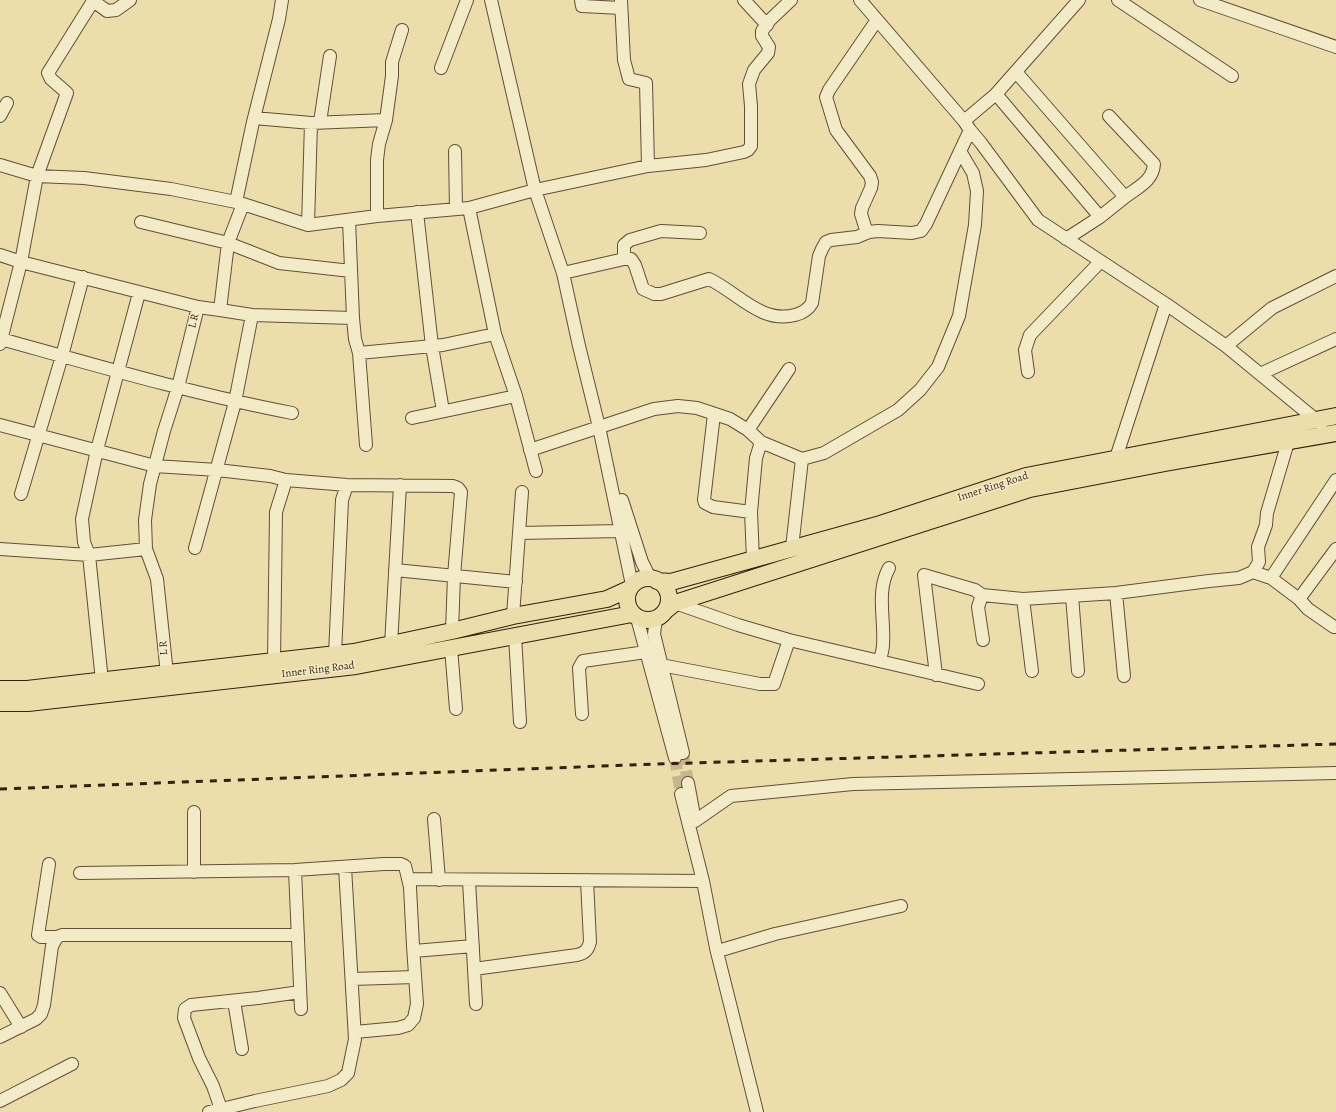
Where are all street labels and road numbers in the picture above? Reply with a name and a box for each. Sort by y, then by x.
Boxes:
street label: L R [186,312,202,330]
street label: Inner Ring Road [956,469,1030,505]
street label: L R [157,640,171,656]
street label: Inner Ring Road [281,659,355,681]

